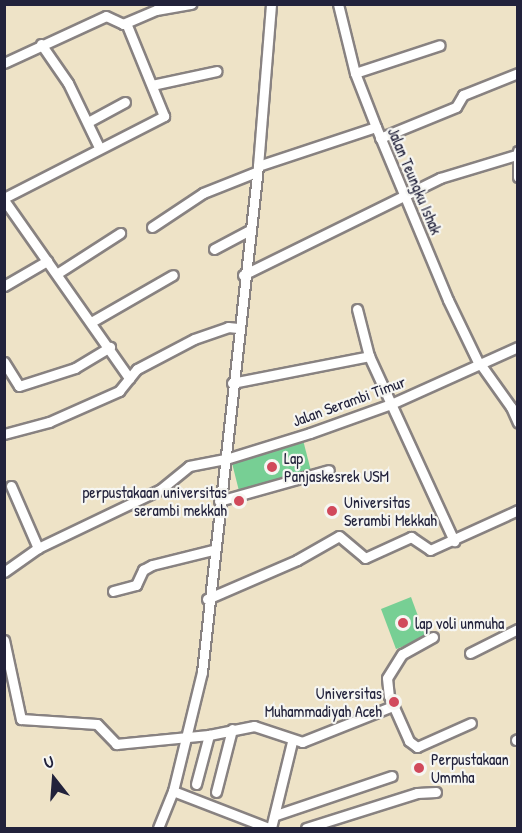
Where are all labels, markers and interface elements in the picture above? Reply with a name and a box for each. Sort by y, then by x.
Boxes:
street label: Jalan Teungku Ishak [384,125,446,237]
street label: Jalan Serambi Timur [290,372,408,430]
place label: Lap Panjaskesrek USM [284,448,389,486]
marker: Lap Panjaskesrek USM [265,460,279,474]
place label: perpustakaan universitas serambi mekkah [83,482,227,520]
place label: Universitas Serambi Mekkah [344,492,437,530]
marker: perpustakaan universitas serambi mekkah [232,494,246,508]
marker: Universitas Serambi Mekkah [325,504,339,518]
place label: lap voli unmuha [415,613,504,633]
marker: lap voli unmuha [396,616,410,630]
place label: Universitas Muhammadiyah Aceh [265,683,382,721]
marker: Universitas Muhammadiyah Aceh [387,695,401,709]
north arrow [24,749,84,809]
place label: Perpustakaan Ummha [431,749,509,787]
text: U [41,750,56,774]
marker: Perpustakaan Ummha [412,761,426,775]

